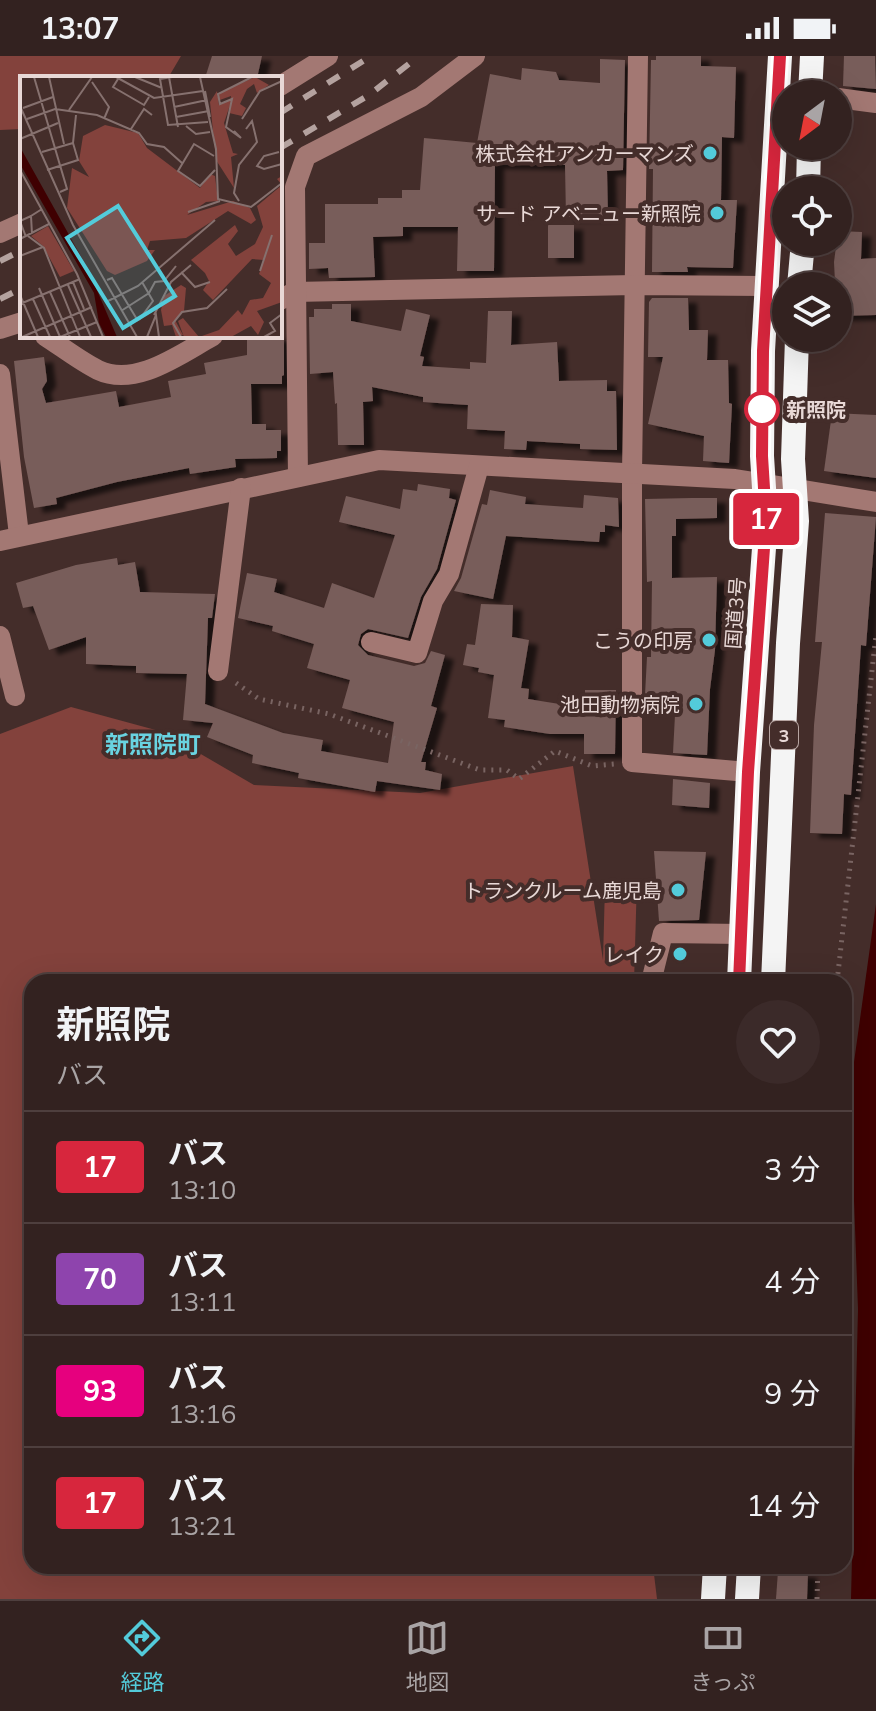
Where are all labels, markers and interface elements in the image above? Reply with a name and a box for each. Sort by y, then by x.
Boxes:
text: 13:07 [40,9,119,47]
inset map [20,76,282,338]
north arrow [772,80,852,160]
map controls [772,80,852,352]
place label: 株式会社アンカーマンズ [475,141,694,166]
marker: 株式会社アンカーマンズ [701,144,719,162]
button: locate [772,176,852,256]
place label: サード アベニュー新照院 [476,201,701,226]
marker: サード アベニュー新照院 [708,204,726,222]
button: layers [772,272,852,352]
marker: 新照院 [745,392,779,426]
place label: 新照院 [786,397,846,422]
line badge: 17 [730,493,802,545]
text: 17 [749,501,783,536]
street label: 国道3号 [720,576,750,650]
place label: こうの印房 [593,628,693,653]
marker: こうの印房 [700,631,718,649]
place label: 池田動物病院 [560,692,680,717]
marker: 池田動物病院 [687,695,705,713]
road number: 3 [770,721,798,749]
district label: 新照院町 [105,729,201,759]
place label: トランクルーム鹿児島 [463,878,662,903]
marker: トランクルーム鹿児島 [669,881,687,899]
place label: レイク [604,942,664,967]
marker: レイク [671,945,689,963]
text: 新照院 [56,1000,170,1048]
button: heart [736,1000,820,1084]
text: バス [56,1058,108,1091]
text: バス [168,1134,228,1172]
text: 17 [83,1149,117,1184]
text: 3 分 [764,1150,820,1188]
text: 13:10 [168,1173,236,1206]
text: バス [168,1246,228,1284]
text: 70 [83,1261,117,1296]
text: 4 分 [764,1262,820,1300]
text: 13:11 [168,1285,236,1318]
text: バス [168,1358,228,1396]
text: 93 [83,1373,117,1408]
text: 9 分 [764,1374,820,1412]
text: 13:16 [168,1397,236,1430]
text: バス [168,1470,228,1508]
text: 17 [83,1485,117,1520]
text: 14 分 [746,1486,820,1524]
text: 13:21 [168,1509,236,1542]
tab: 経路 [120,1616,164,1696]
tab: 地図 [405,1616,449,1696]
tab: きっぷ [690,1616,756,1696]

